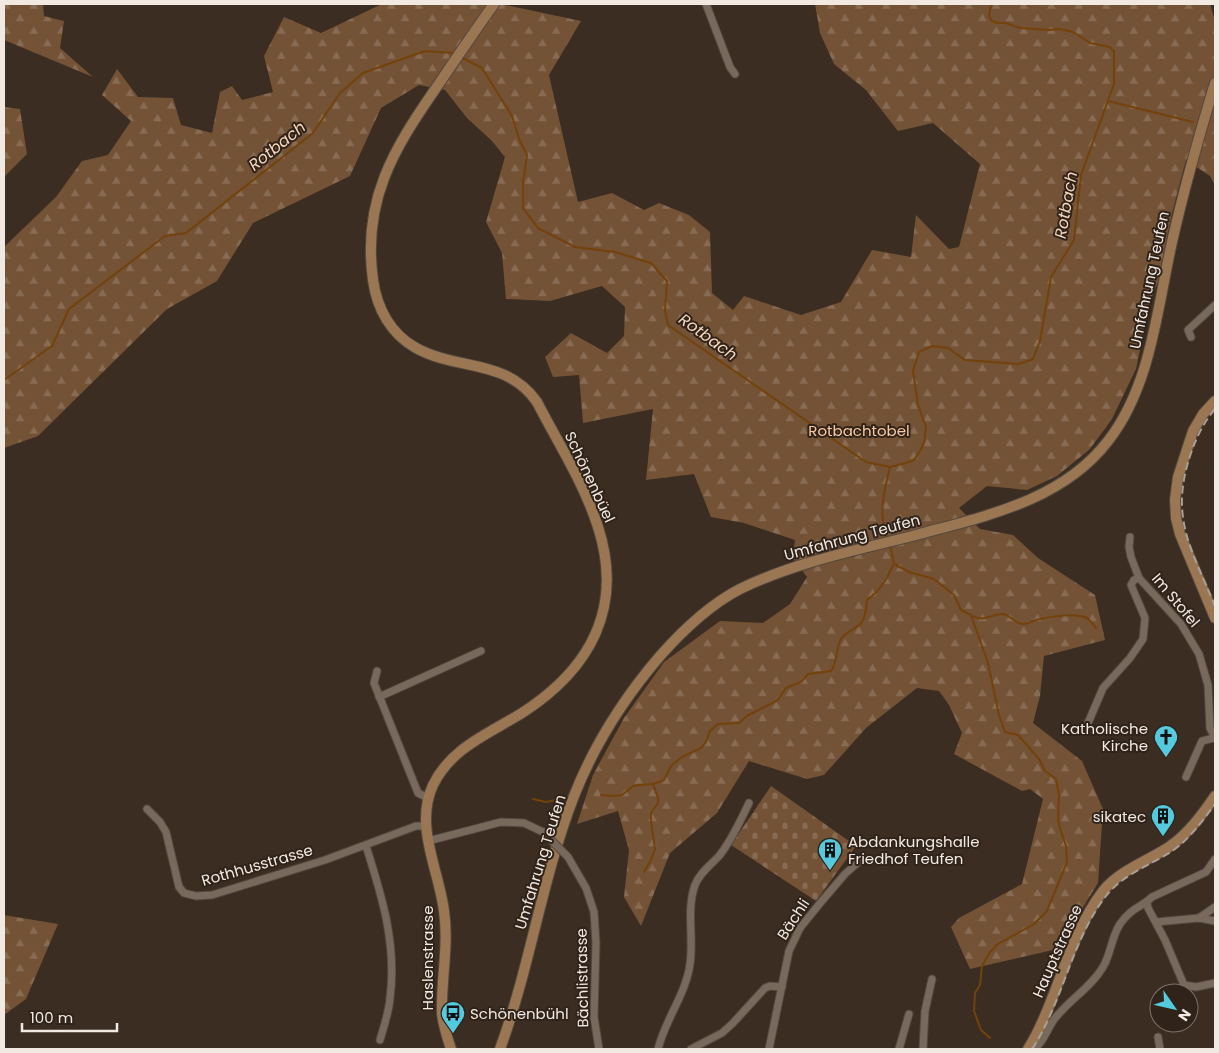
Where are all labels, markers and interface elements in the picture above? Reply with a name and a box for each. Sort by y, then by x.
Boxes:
water label: Rotbach [244,116,310,176]
water label: Rotbach [1049,170,1083,240]
street label: Umfahrung Teufen [1124,209,1174,351]
water label: Rotbach [674,308,742,366]
park label: Rotbachtobel [808,420,910,441]
street label: Schönenbüel [560,428,620,526]
street label: Umfahrung Teufen [782,509,922,565]
street label: Im Stofel [1147,568,1205,632]
place label: Katholische Kirche [1061,718,1148,756]
church icon: Katholische Kirche [1153,724,1179,758]
street label: Umfahrung Teufen [509,792,571,932]
building icon: sikatec [1150,803,1176,837]
place label: sikatec [1093,806,1146,827]
place label: Abdankungshalle Friedhof Teufen [848,831,979,869]
building icon: Abdankungshalle Friedhof Teufen [817,837,843,871]
street label: Rothhusstrasse [199,839,315,891]
street label: Bächli [772,894,814,944]
street label: Hauptstrasse [1027,901,1087,1001]
street label: Haslenstrasse [417,906,438,1010]
street label: Bächlistrasse [571,928,593,1028]
north arrow [1149,983,1199,1033]
scale bar [22,1000,118,1032]
bus stop icon: Schönenbühl [440,1000,466,1034]
place label: Schönenbühl [470,1003,569,1024]
text: N [1174,1005,1196,1025]
text: 100 m [30,1007,73,1028]

